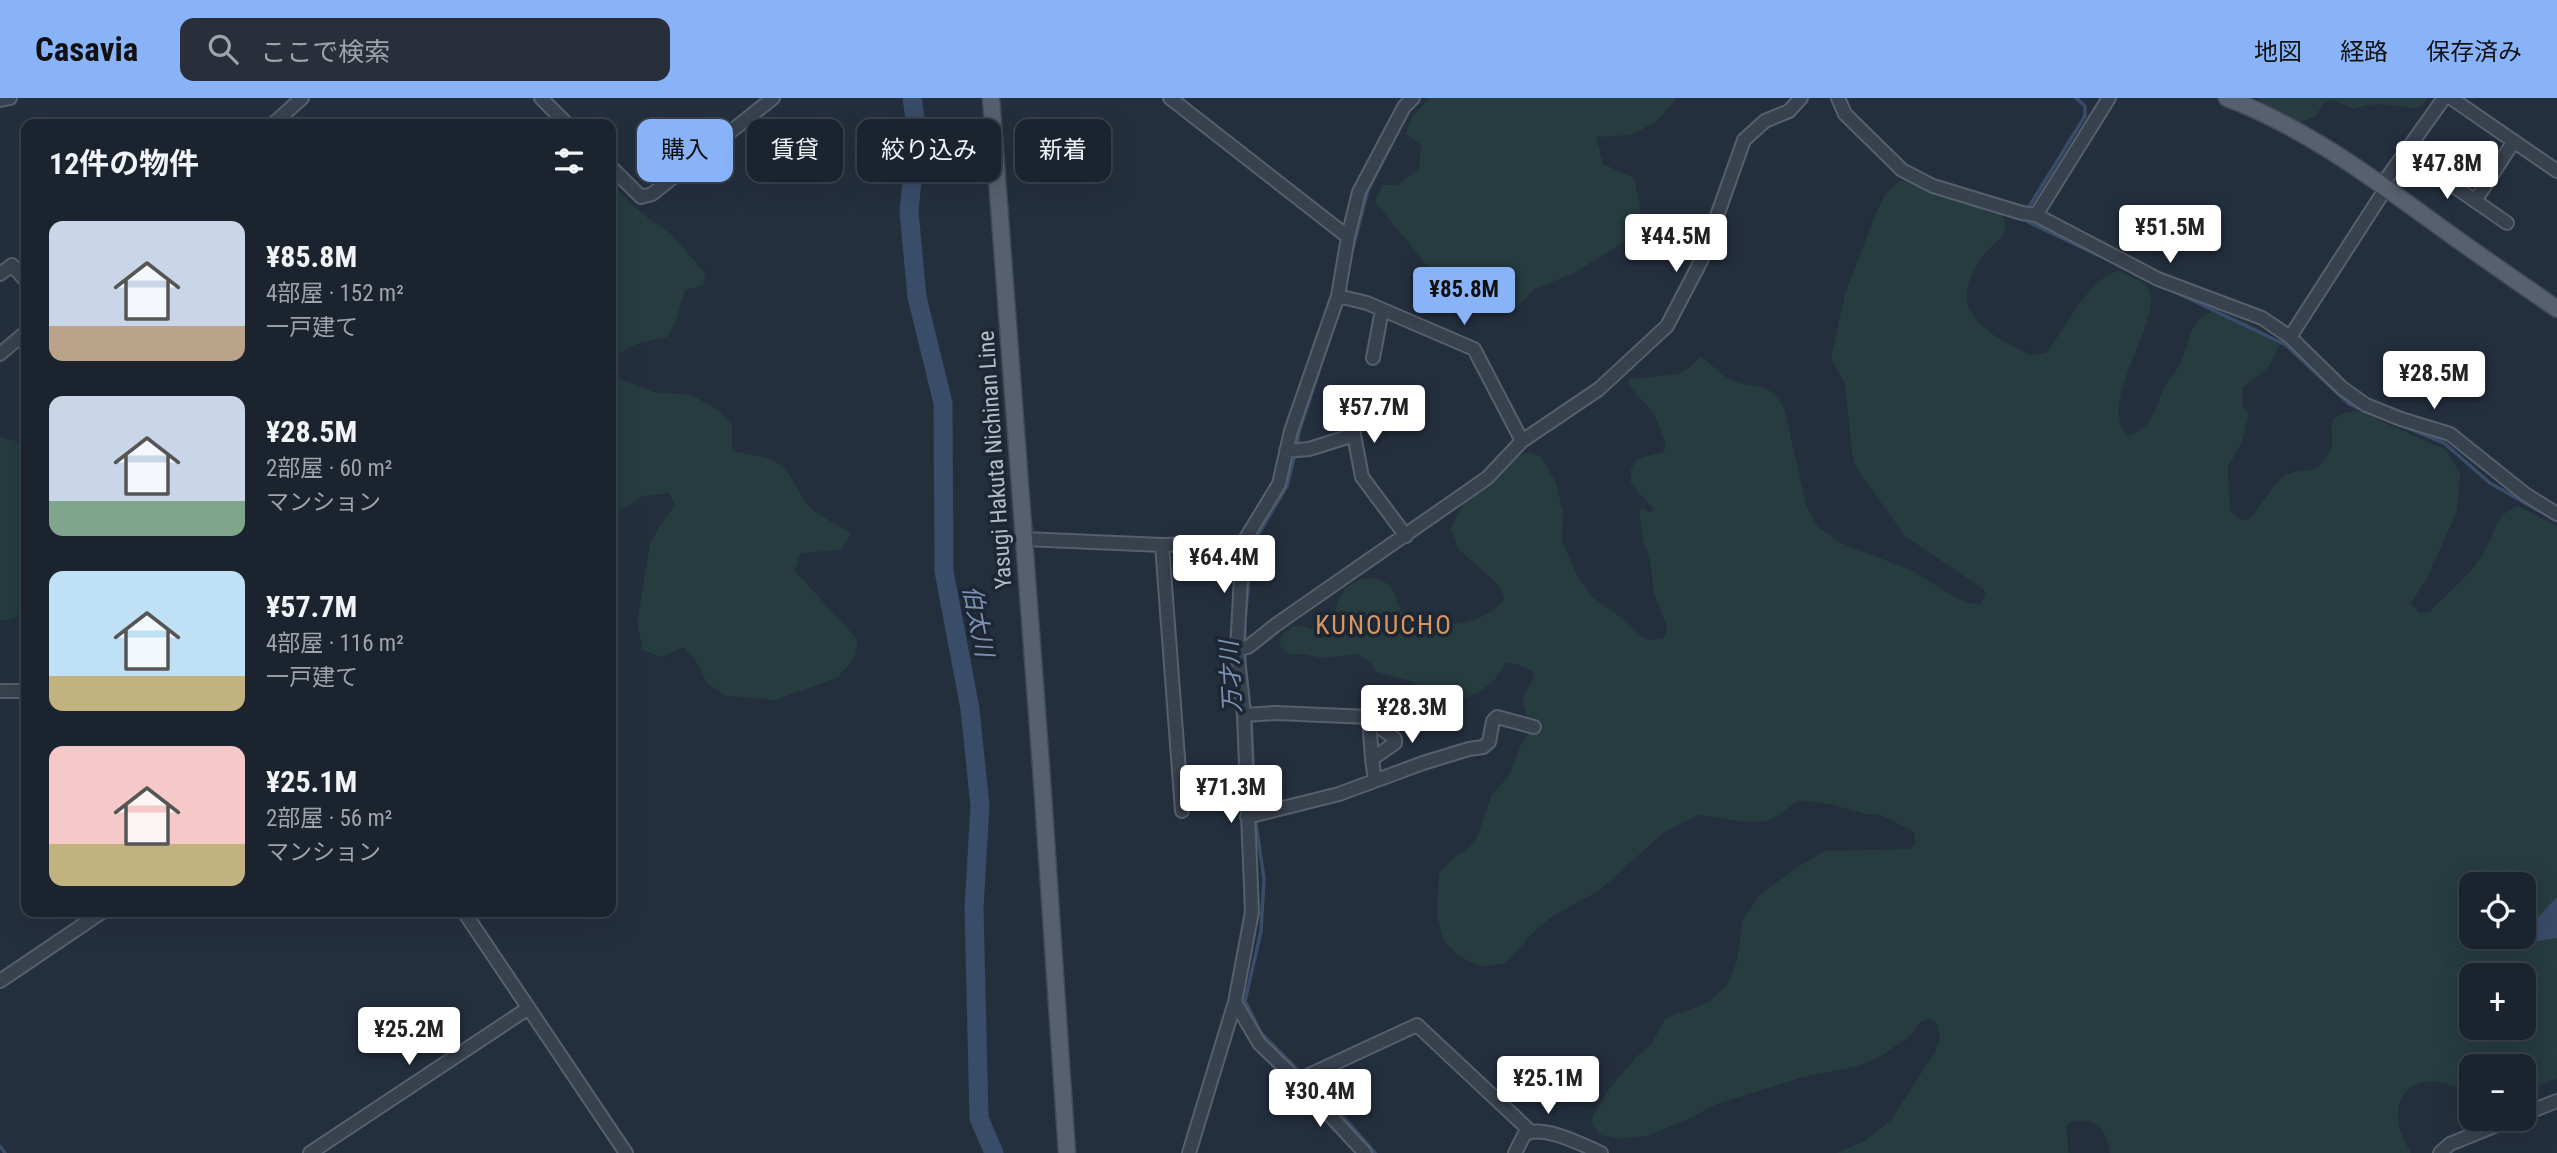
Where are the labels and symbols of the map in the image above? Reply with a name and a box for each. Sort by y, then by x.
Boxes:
pin: ¥47.8M [2390,141,2504,201]
pin: ¥51.5M [2113,206,2227,265]
pin: ¥44.5M [1619,214,1733,274]
pin: ¥85.8M [1407,268,1521,327]
street label: Yasugi Hakuta Nichinan Line [973,330,1017,590]
pin: ¥28.5M [2377,352,2491,411]
pin: ¥57.7M [1317,386,1431,445]
pin: ¥64.4M [1167,536,1281,595]
water label: 伯太川 [957,583,999,662]
district label: KUNOUCHO [1315,610,1453,640]
water label: 万才川 [1215,637,1247,714]
pin: ¥28.3M [1355,686,1469,745]
pin: ¥71.3M [1174,766,1288,825]
pin: ¥25.2M [352,1007,466,1067]
pin: ¥25.1M [1491,1056,1605,1116]
pin: ¥30.4M [1263,1070,1377,1129]

